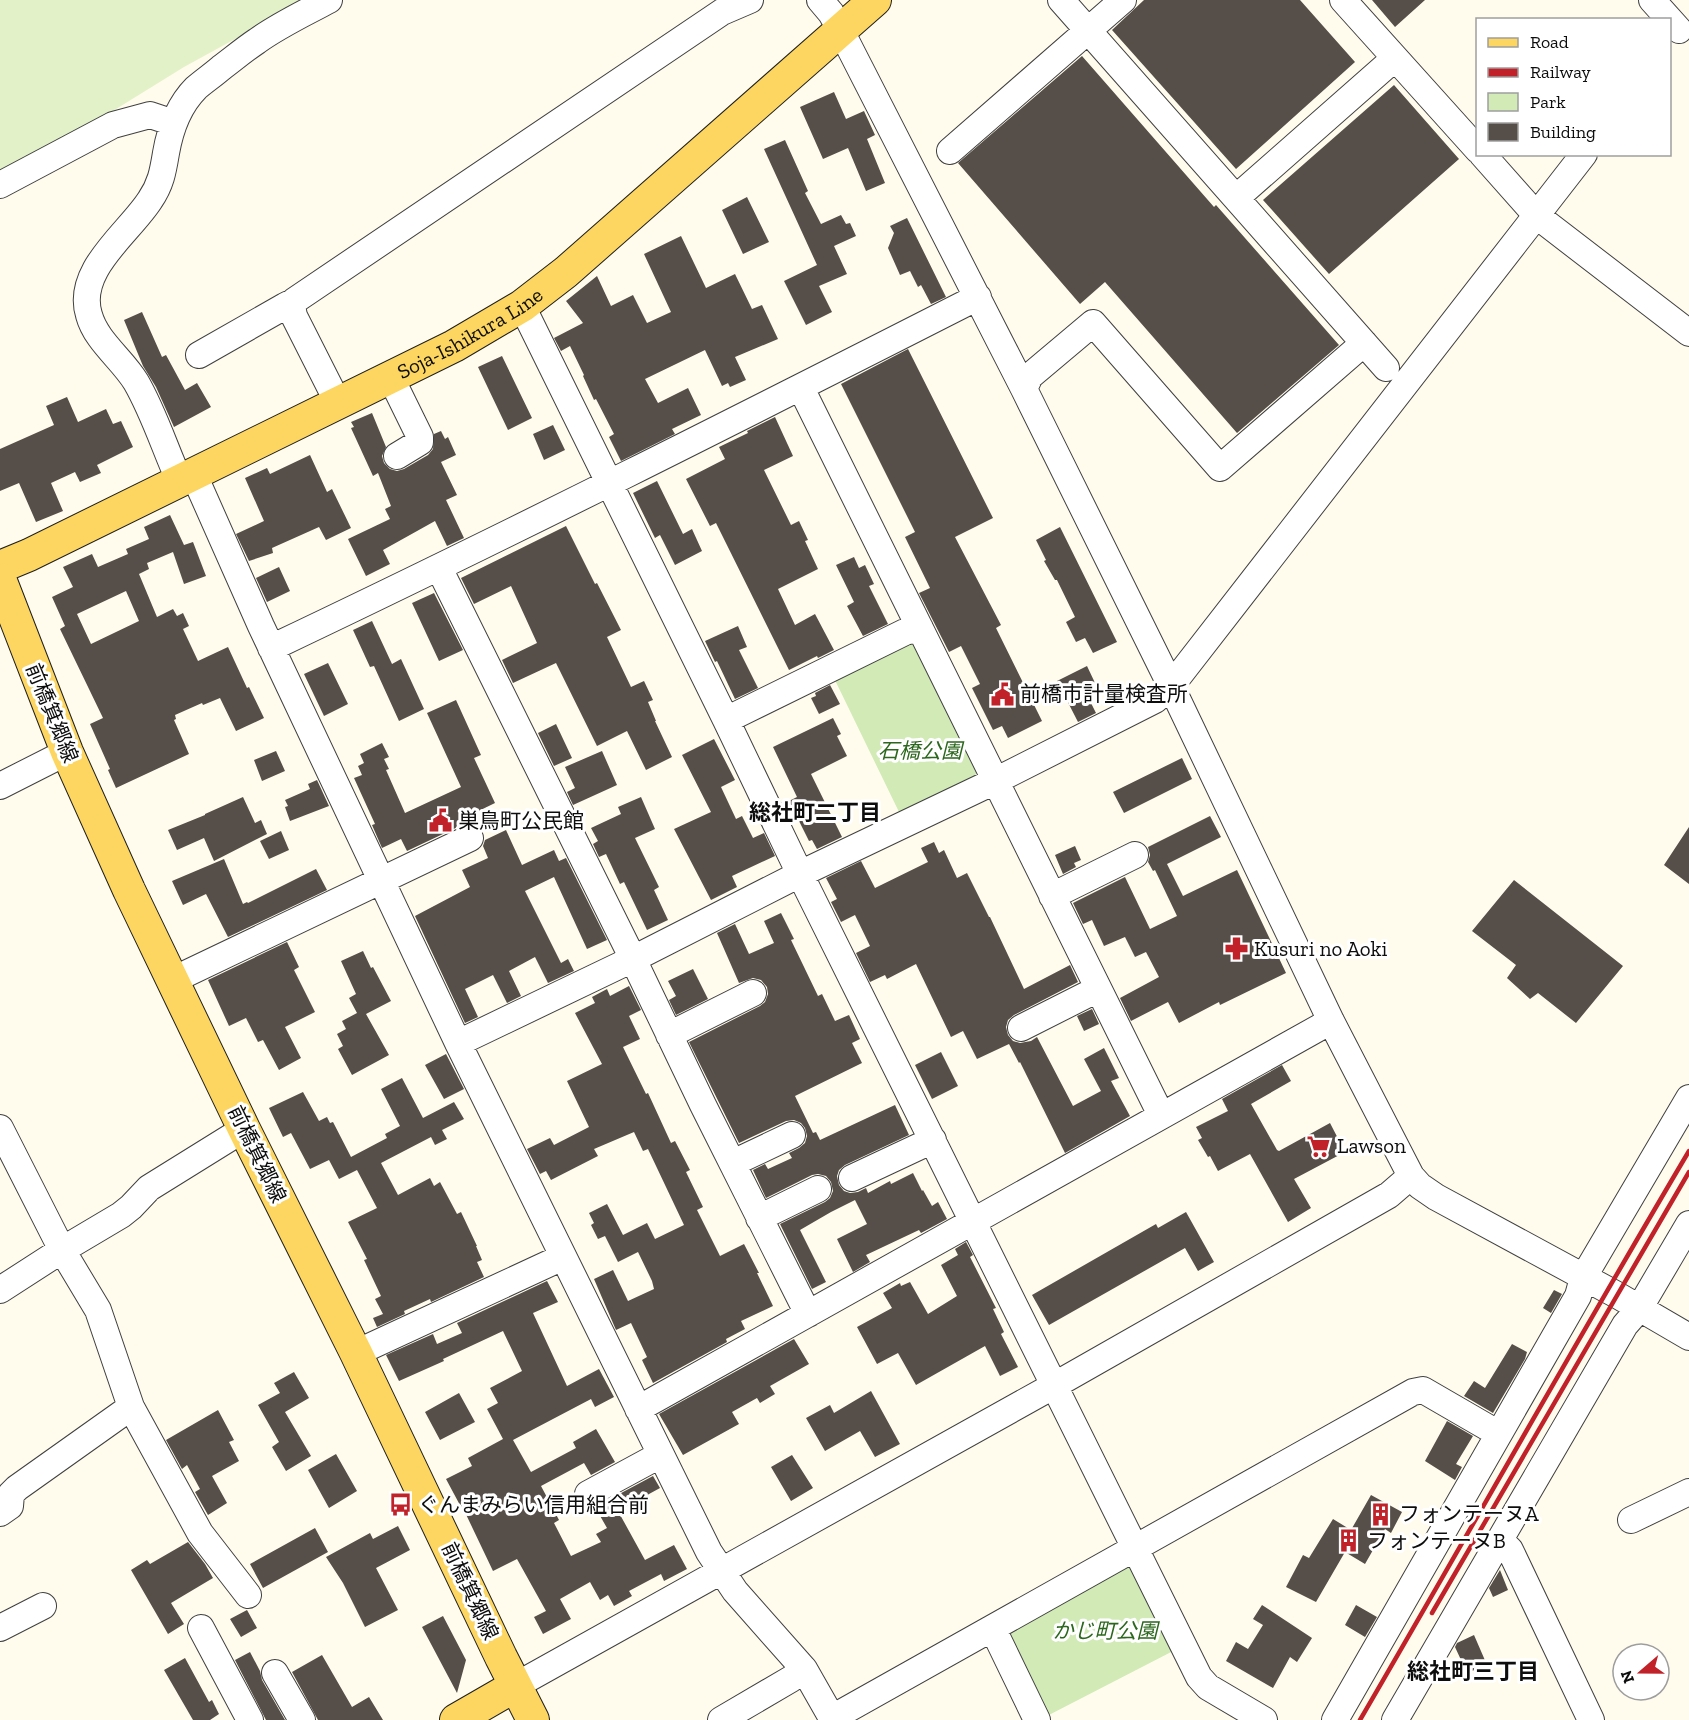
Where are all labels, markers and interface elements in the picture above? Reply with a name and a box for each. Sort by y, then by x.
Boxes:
legend [1476,18,1671,156]
text: Road [1530,31,1569,53]
text: Railway [1530,61,1592,83]
text: Park [1530,91,1566,113]
text: Building [1530,121,1596,143]
street label: Soja-Ishikura Line [393,282,547,384]
street label: 前橋箕郷線 [21,659,84,766]
public building icon: 前橋市計量検査所 [989,681,1015,707]
place label: 前橋市計量検査所 [1020,681,1188,706]
park label: 石橋公園 [878,738,965,763]
district label: 総社町二丁目 [749,799,881,826]
public building icon: 巣鳥町公民館 [427,808,453,834]
place label: 巣鳥町公民館 [458,808,584,833]
pharmacy icon: Kusuri no Aoki [1223,936,1249,962]
place label: Kusuri no Aoki [1254,936,1387,961]
street label: 前橋箕郷線 [223,1101,292,1206]
supermarket icon: Lawson [1306,1133,1332,1159]
place label: Lawson [1337,1133,1406,1158]
bus stop icon: ぐんまみらい信用組合前 [387,1492,413,1518]
place label: ぐんまみらい信用組合前 [418,1492,649,1517]
building icon: フォンテーヌA [1368,1501,1394,1527]
place label: フォンテーヌA [1399,1501,1539,1526]
building icon: フォンテーヌB [1336,1528,1362,1554]
place label: フォンテーヌB [1367,1528,1506,1553]
street label: 前橋箕郷線 [437,1538,504,1644]
park label: かじ町公園 [1053,1618,1160,1643]
north arrow [1611,1642,1671,1702]
district label: 総社町三丁目 [1407,1658,1539,1685]
text: N [1616,1668,1638,1686]

